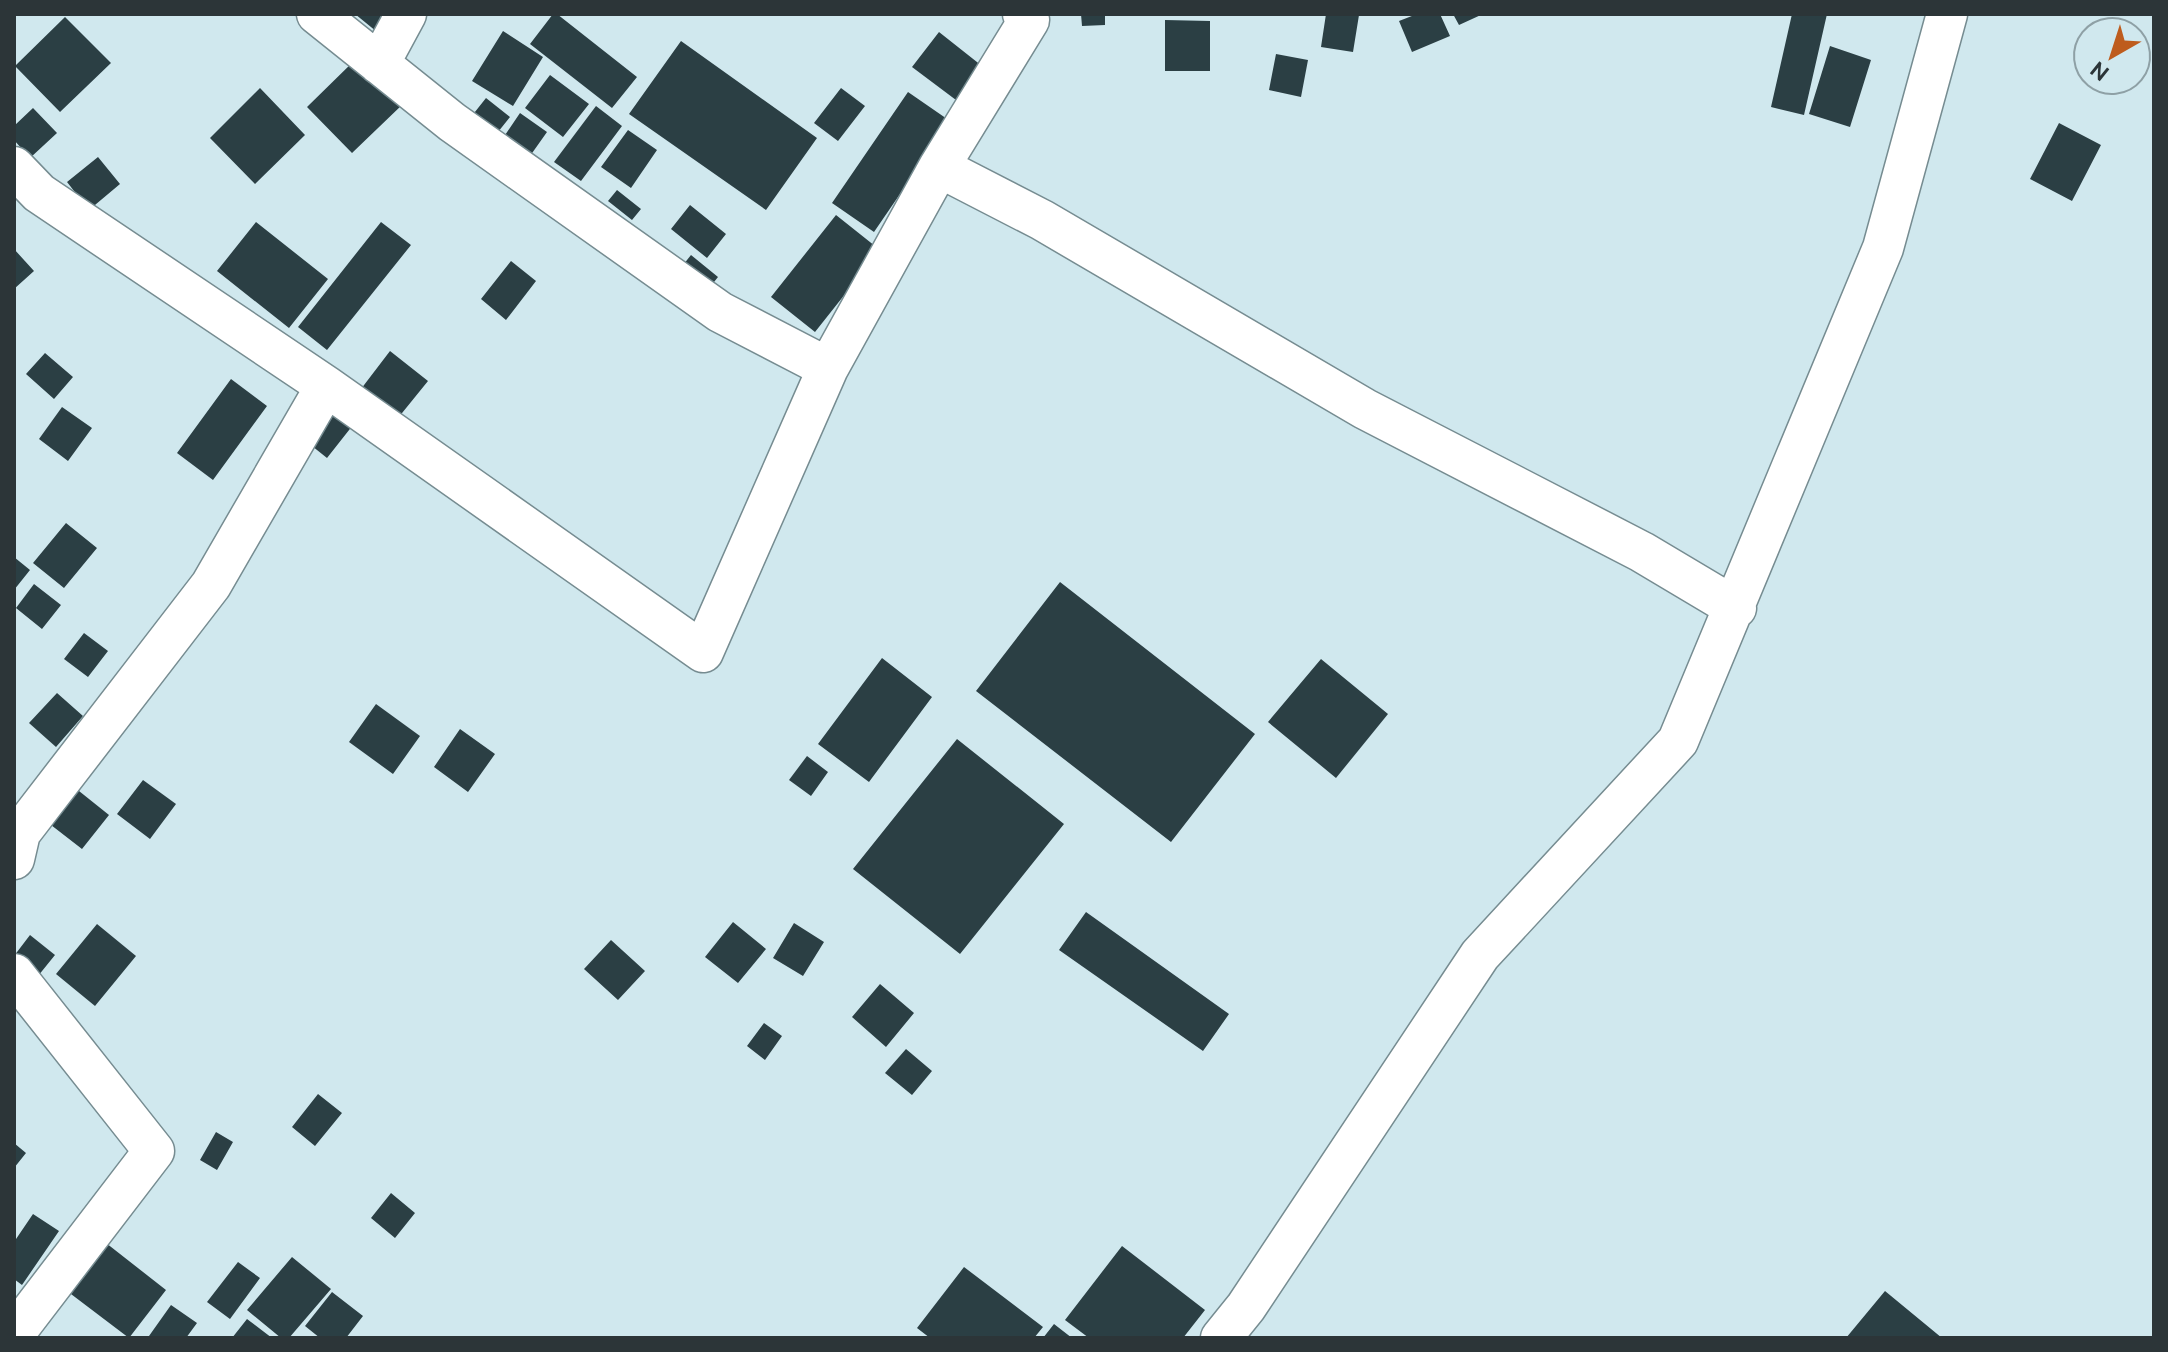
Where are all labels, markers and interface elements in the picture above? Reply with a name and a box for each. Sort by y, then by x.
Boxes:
north arrow [2072,16,2152,96]
text: N [2085,57,2113,87]

